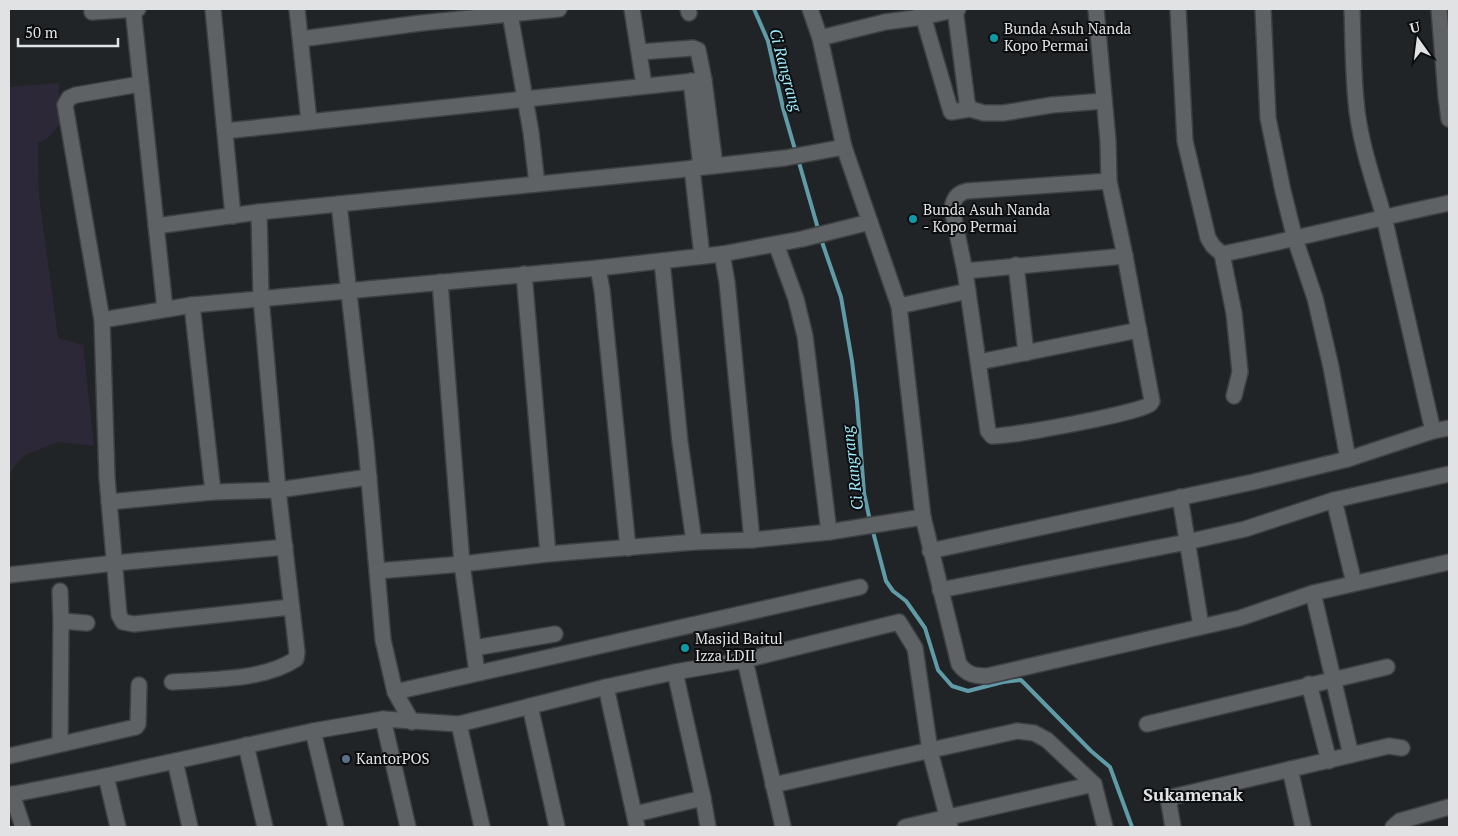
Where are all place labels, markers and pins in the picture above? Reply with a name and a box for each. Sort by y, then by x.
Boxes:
place label: Bunda Asuh Nanda Kopo Permai [1004,18,1132,55]
marker: Bunda Asuh Nanda Kopo Permai [988,32,1000,44]
place label: Bunda Asuh Nanda - Kopo Permai [923,199,1051,236]
marker: Bunda Asuh Nanda - Kopo Permai [907,213,919,225]
place label: Masjid Baitul Izza LDII [695,628,783,665]
marker: Masjid Baitul Izza LDII [679,642,691,654]
place label: KantorPOS [356,748,430,768]
marker: KantorPOS [340,753,352,765]

